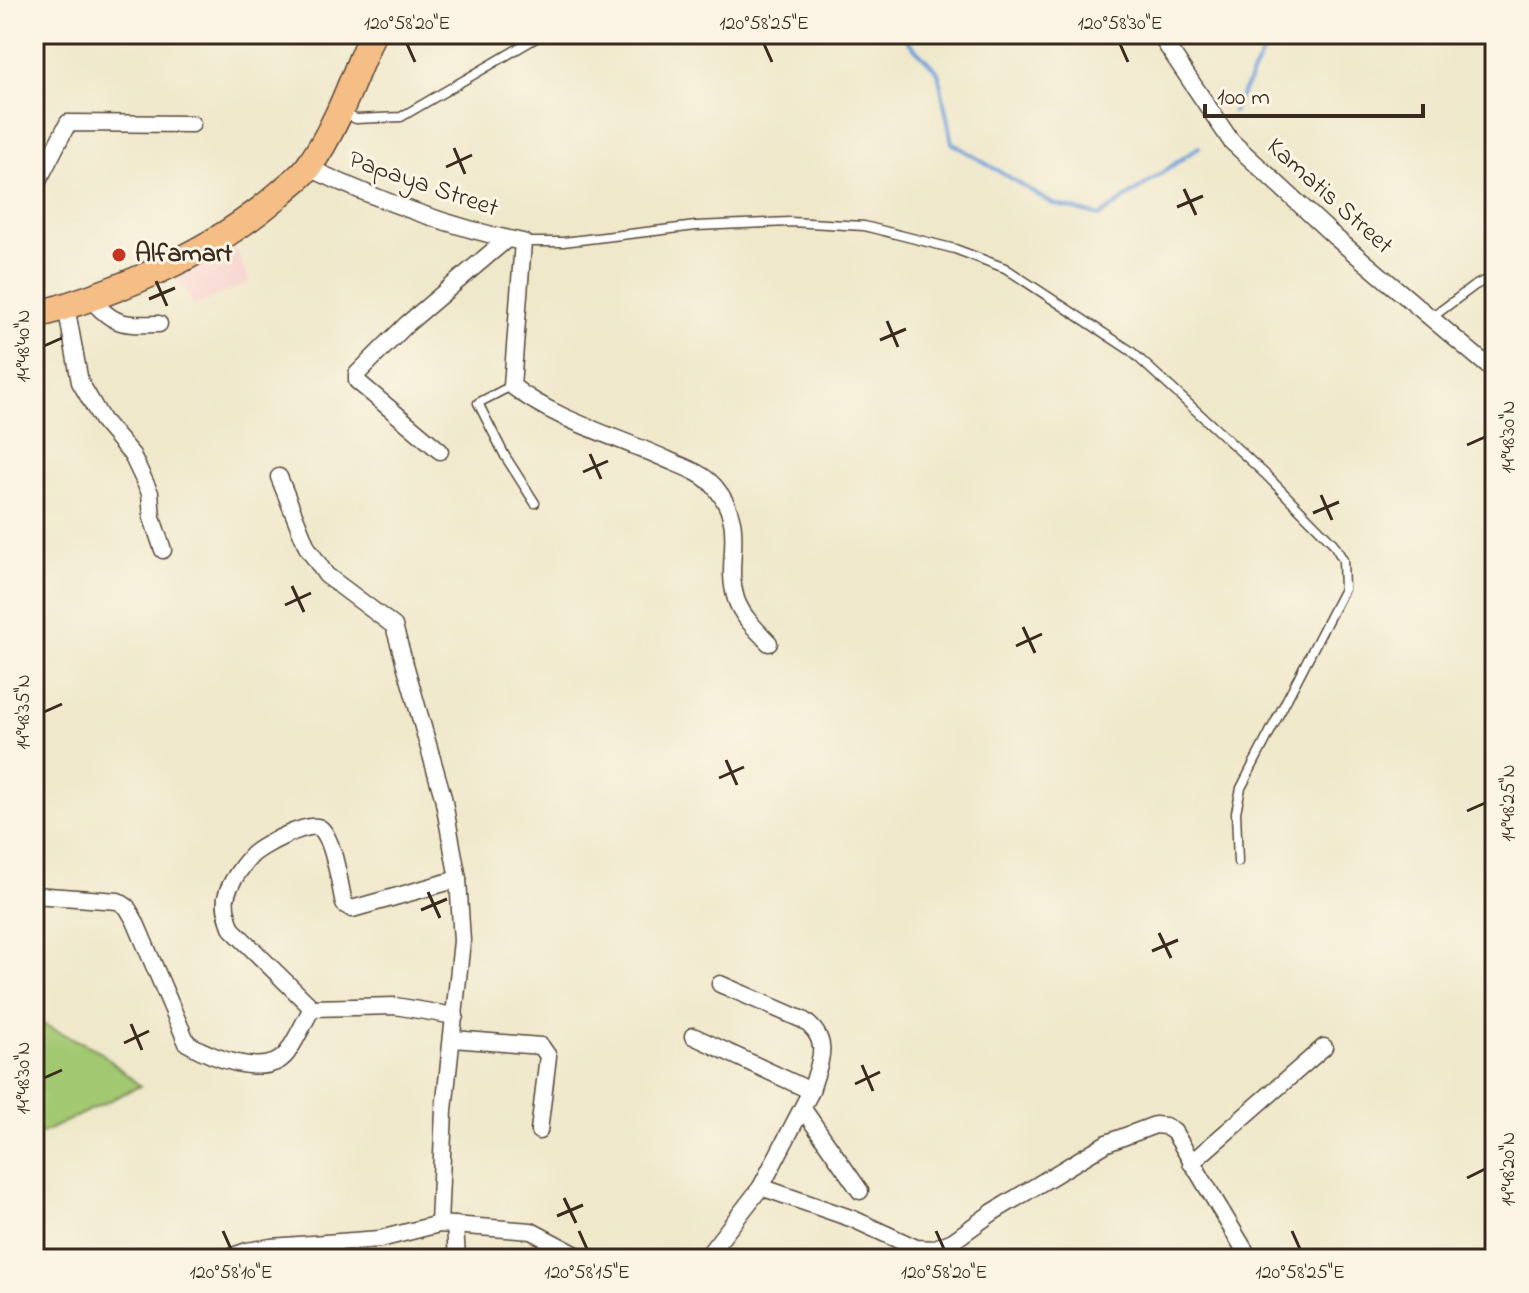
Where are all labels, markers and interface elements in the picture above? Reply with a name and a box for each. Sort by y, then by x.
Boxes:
text: 120°58'20"E [364,10,450,39]
text: 120°58'25"E [719,10,809,39]
text: 120°58'30"E [1077,10,1163,39]
scale bar [1205,68,1423,118]
text: 100 m [1217,81,1270,116]
street label: Kamatis Street [1257,130,1401,265]
street label: Papaya Street [343,142,503,228]
place label: Alfamart [135,236,233,274]
marker: Alfamart [110,246,128,264]
text: 14°48'40"N [10,310,39,382]
text: 14°48'30"N [1495,401,1524,473]
text: 14°48'35"N [10,674,39,750]
text: 14°48'25"N [1495,764,1524,842]
text: 14°48'30"N [10,1042,39,1114]
text: 14°48'20"N [1495,1132,1524,1206]
text: 120°58'10"E [189,1259,273,1288]
text: 120°58'15"E [544,1259,630,1288]
text: 120°58'20"E [901,1259,987,1288]
text: 120°58'25"E [1255,1259,1345,1288]

